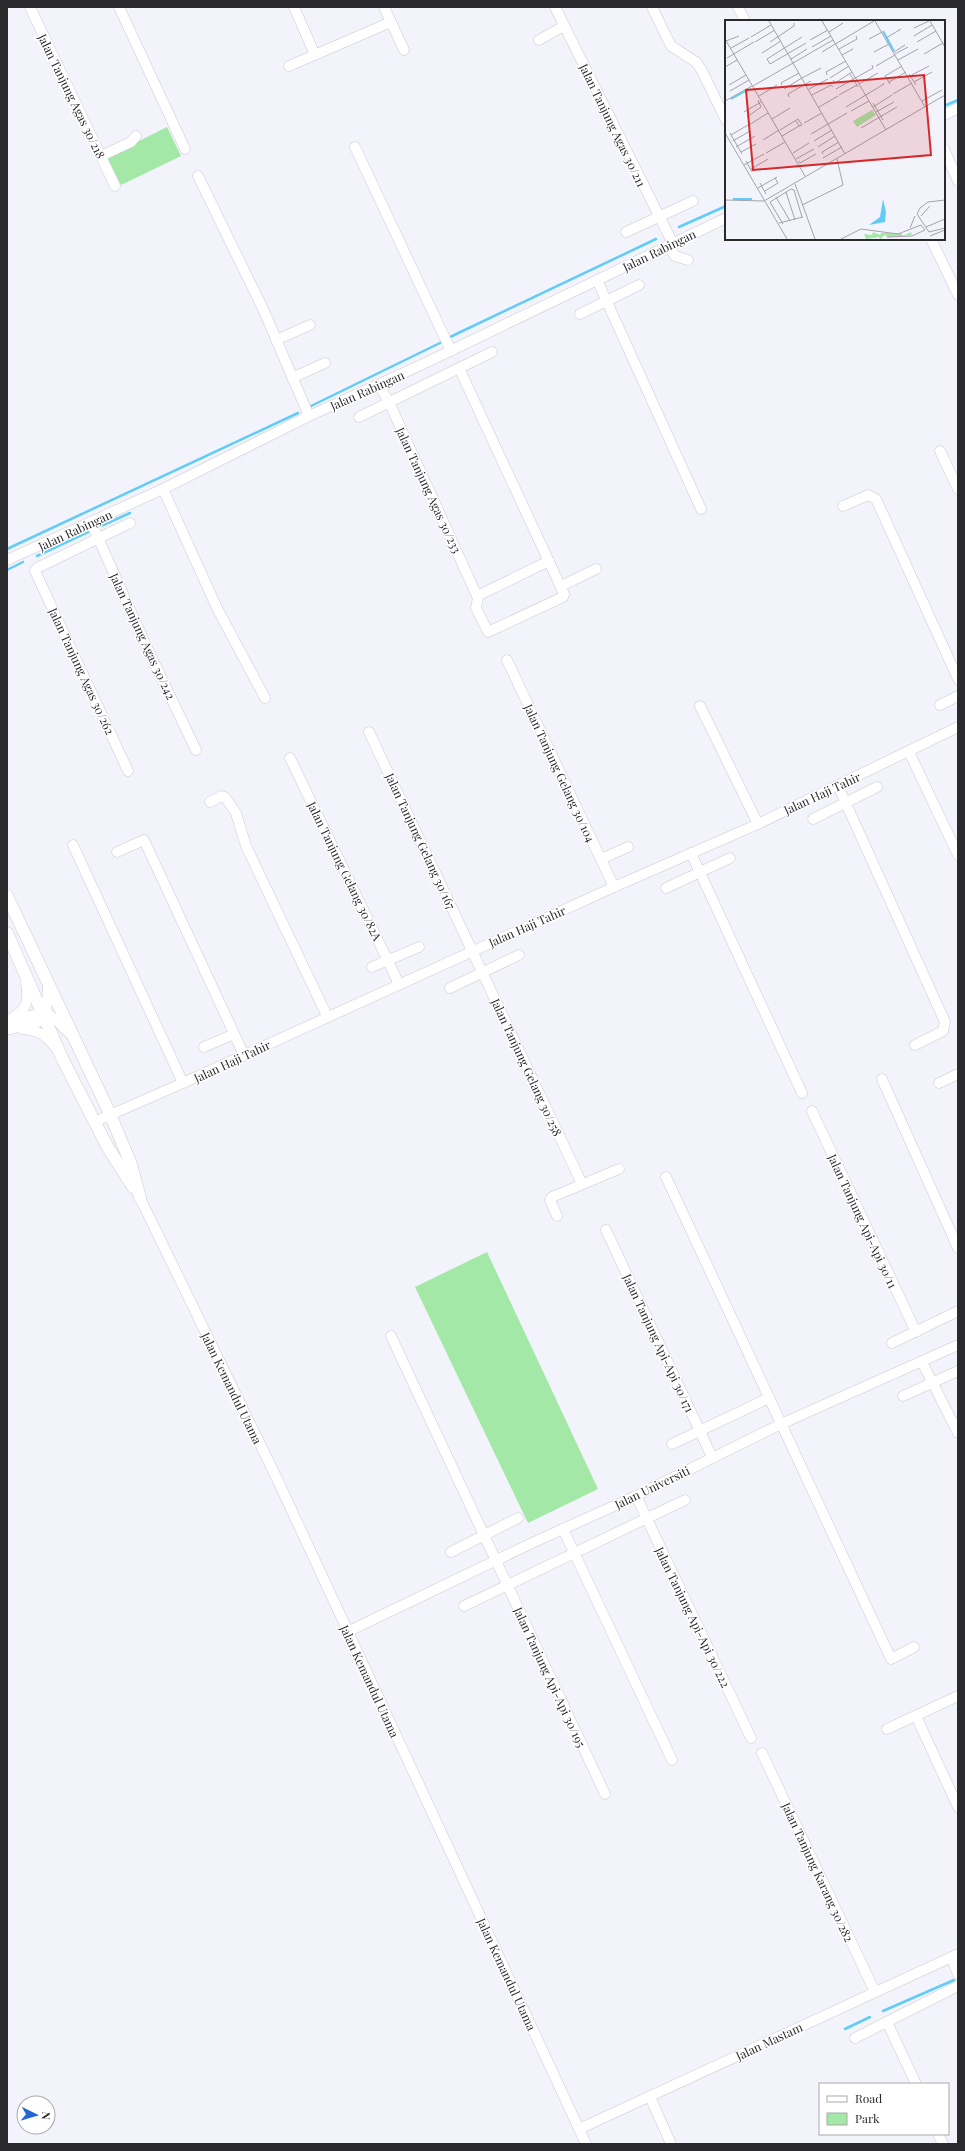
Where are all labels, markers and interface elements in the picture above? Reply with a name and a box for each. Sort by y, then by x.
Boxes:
inset map [725,20,945,240]
street label: Jalan Tanjung Agas 30/218 [34,30,109,161]
street label: Jalan Tanjung Agas 30/211 [576,60,650,190]
street label: Jalan Rabingan [619,225,698,275]
street label: Jalan Rabingan [326,367,407,414]
street label: Jalan Tanjung Agas 30/233 [392,424,465,555]
street label: Jalan Rabingan [35,506,114,554]
street label: Jalan Tanjung Agas 30/242 [106,569,179,702]
street label: Jalan Tanjung Agas 30/262 [45,604,119,737]
street label: Jalan Tanjung Gelang 30/104 [520,700,599,845]
street label: Jalan Haji Tahir [780,768,863,818]
street label: Jalan Tanjung Gelang 30/167 [382,769,460,912]
street label: Jalan Tanjung Gelang 30/82A [304,798,386,944]
street label: Jalan Haji Tahir [485,902,569,951]
street label: Jalan Tanjung Gelang 30/258 [488,995,566,1138]
street label: Jalan Haji Tahir [190,1036,273,1086]
street label: Jalan Tanjung Api-Api 30/11 [824,1150,901,1291]
street label: Jalan Tanjung Api-Api 30/171 [619,1270,698,1415]
street label: Jalan Kemandul Utama [198,1329,266,1446]
street label: Jalan Universiti [611,1462,693,1513]
street label: Jalan Tanjung Api-Api 30/222 [652,1543,734,1690]
street label: Jalan Tanjung Api-Api 30/195 [510,1603,590,1750]
street label: Jalan Kemandul Utama [336,1621,403,1740]
street label: Jalan Tanjung Karang 30/282 [778,1799,857,1944]
street label: Jalan Kemandul Utama [473,1914,540,2033]
street label: Jalan Mastam [732,2018,805,2064]
legend [819,2083,949,2135]
text: Road [855,2090,882,2106]
north arrow [16,2095,56,2135]
text: Park [855,2110,880,2126]
text: N [39,2111,54,2121]

